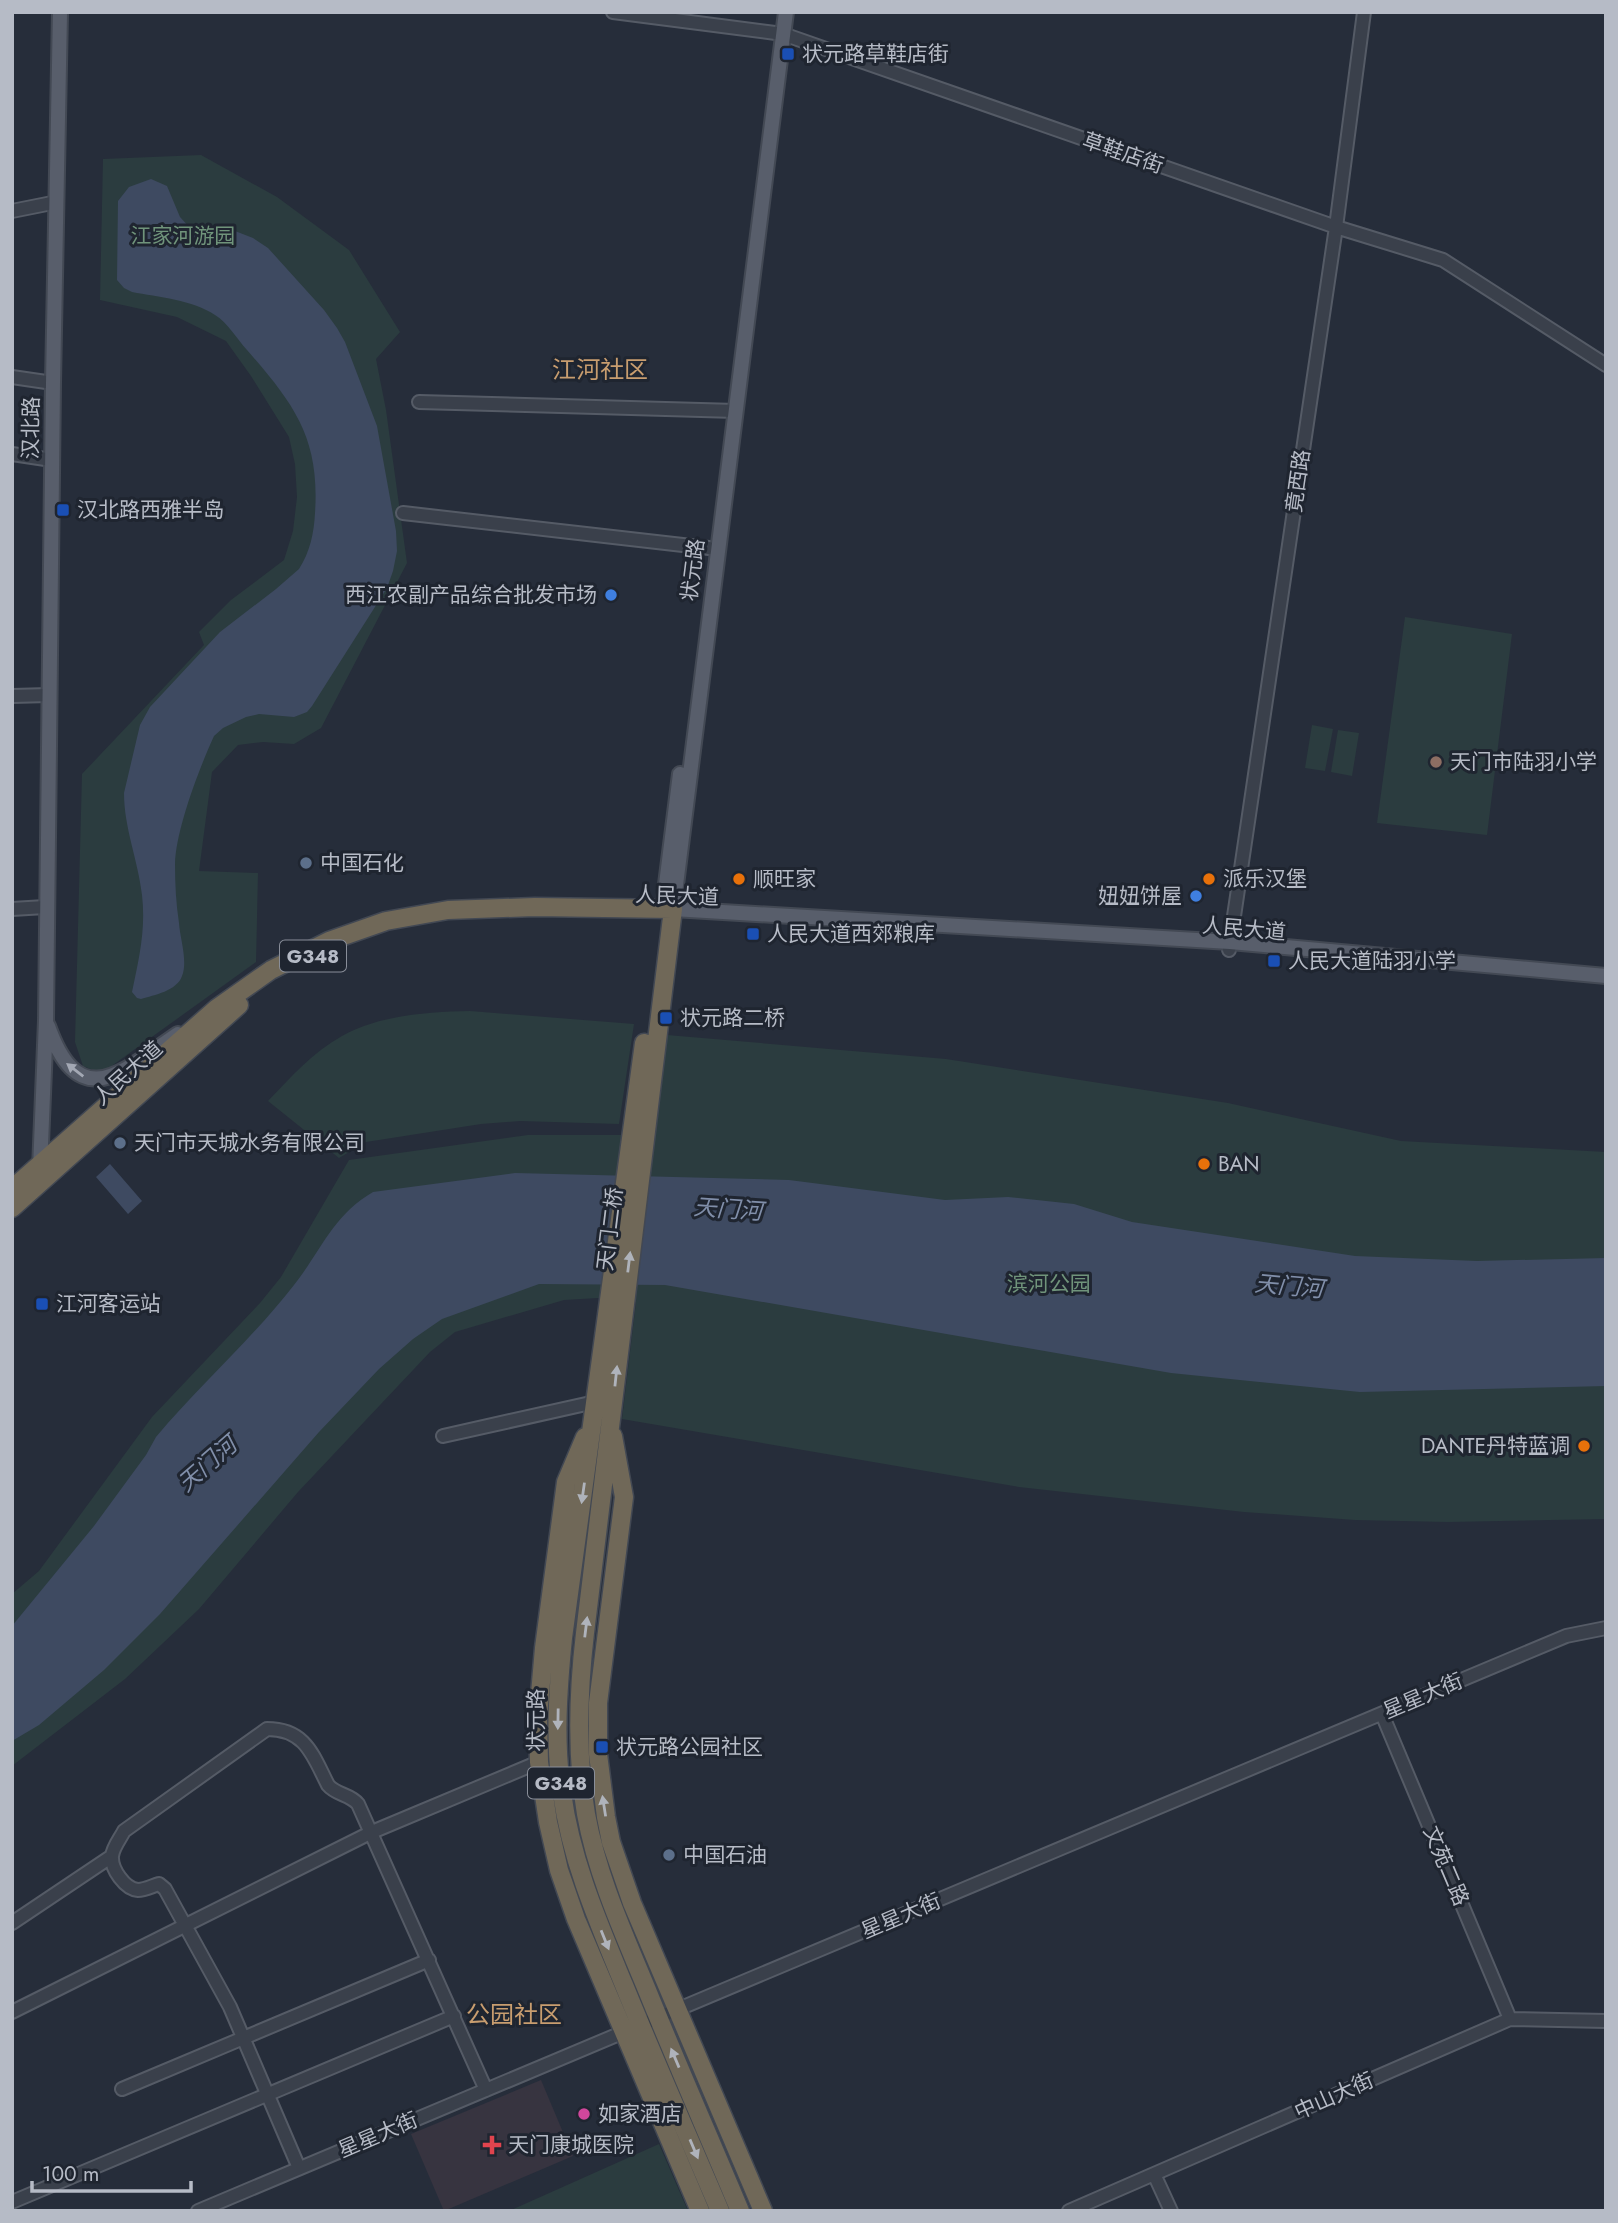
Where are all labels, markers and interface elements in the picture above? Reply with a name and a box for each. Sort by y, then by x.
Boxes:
place label: 状元路草鞋店街 [802,39,949,69]
marker: 状元路草鞋店街 [780,46,796,62]
street label: 草鞋店街 [1078,125,1168,181]
park label: 江家河游园 [131,221,236,251]
district label: 江河社区 [552,352,648,387]
street label: 汉北路 [15,396,47,460]
street label: 竟西路 [1279,448,1317,514]
place label: 汉北路西雅半岛 [77,495,224,525]
marker: 汉北路西雅半岛 [55,502,71,518]
street label: 状元路 [674,537,712,603]
place label: 西江农副产品综合批发市场 [345,580,597,610]
marker: 西江农副产品综合批发市场 [603,587,619,603]
place label: 天门市陆羽小学 [1450,747,1597,777]
marker: 天门市陆羽小学 [1428,754,1444,770]
place label: 中国石化 [320,848,404,878]
marker: 中国石化 [298,855,314,871]
place label: 顺旺家 [753,864,816,894]
place label: 派乐汉堡 [1223,864,1307,894]
marker: 顺旺家 [731,871,747,887]
marker: 派乐汉堡 [1201,871,1217,887]
street label: 人民大道 [635,880,719,912]
place label: 妞妞饼屋 [1098,881,1182,911]
marker: 妞妞饼屋 [1188,888,1204,904]
street label: 人民大道 [1201,910,1287,948]
place label: 人民大道西郊粮库 [767,919,935,949]
marker: 人民大道西郊粮库 [745,926,761,942]
road number: G348 [280,940,346,972]
place label: 人民大道陆羽小学 [1288,946,1456,976]
marker: 人民大道陆羽小学 [1266,953,1282,969]
place label: 状元路二桥 [680,1003,785,1033]
marker: 状元路二桥 [658,1010,674,1026]
street label: 人民大道 [87,1034,169,1112]
one-way arrow [66,1062,84,1077]
place label: 天门市天城水务有限公司 [134,1128,365,1158]
marker: 天门市天城水务有限公司 [112,1135,128,1151]
place label: BAN [1218,1149,1260,1179]
marker: BAN [1196,1156,1212,1172]
street label: 天门二桥 [590,1185,630,1273]
water label: 天门河 [692,1190,768,1229]
one-way arrow [624,1251,635,1273]
water label: 天门河 [1253,1266,1329,1306]
park label: 滨河公园 [1007,1269,1091,1299]
place label: 江河客运站 [56,1289,161,1319]
marker: 江河客运站 [34,1296,50,1312]
one-way arrow [610,1365,621,1387]
water label: 天门河 [170,1426,247,1499]
place label: DANTE丹特蓝调 [1421,1431,1570,1461]
marker: DANTE丹特蓝调 [1576,1438,1592,1454]
one-way arrow [577,1483,588,1505]
one-way arrow [580,1615,591,1637]
street label: 星星大街 [1378,1666,1468,1726]
street label: 状元路 [521,1689,551,1752]
one-way arrow [552,1709,564,1731]
place label: 状元路公园社区 [616,1732,763,1762]
marker: 状元路公园社区 [594,1739,610,1755]
road number: G348 [528,1768,594,1798]
one-way arrow [598,1795,609,1817]
street label: 文苑二路 [1416,1821,1476,1911]
place label: 中国石油 [683,1840,767,1870]
marker: 中国石油 [661,1847,677,1863]
street label: 星星大街 [856,1886,946,1946]
one-way arrow [599,1930,611,1950]
district label: 公园社区 [466,1997,562,2032]
one-way arrow [669,2047,680,2068]
street label: 中山大街 [1290,2065,1378,2127]
place label: 如家酒店 [598,2099,682,2129]
street label: 星星大街 [333,2105,423,2165]
marker: 如家酒店 [576,2106,592,2122]
place label: 天门康城医院 [508,2130,634,2160]
marker: 天门康城医院 [482,2135,502,2155]
one-way arrow [689,2139,700,2160]
scale bar [32,2150,191,2194]
text: 100 m [42,2159,99,2189]

